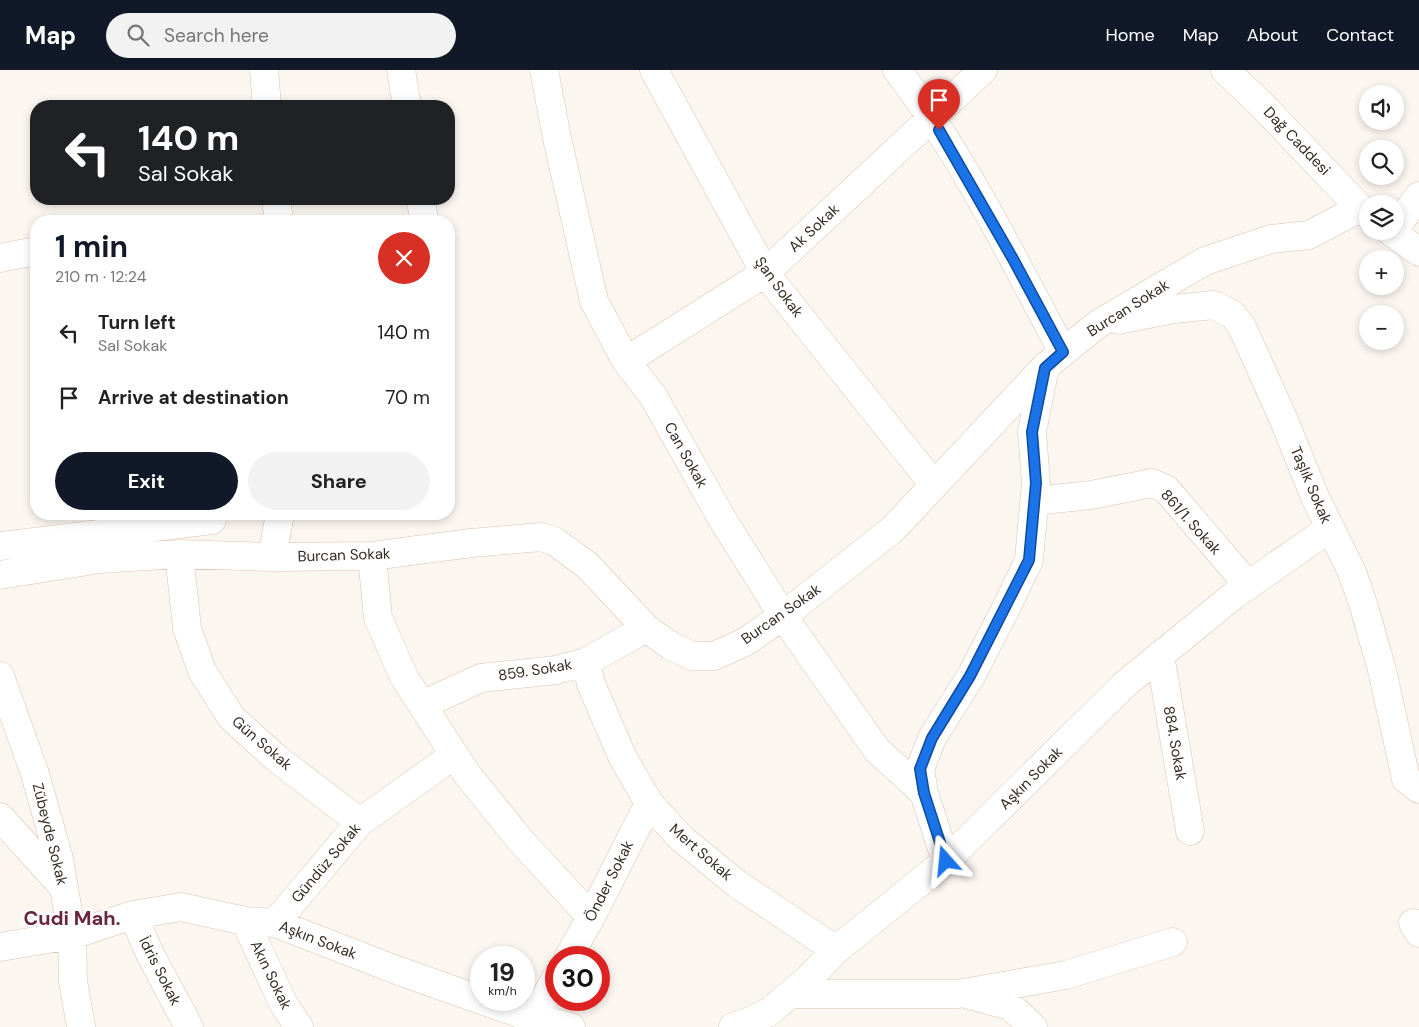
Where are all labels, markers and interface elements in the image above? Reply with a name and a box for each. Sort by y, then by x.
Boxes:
search box [106,13,456,58]
text: Map [25,20,76,51]
icon: search [124,21,152,49]
text: Search here [164,23,269,48]
text: Home [1105,23,1155,47]
text: Map [1183,23,1219,47]
text: About [1247,23,1298,47]
text: Contact [1326,23,1394,47]
pin [918,79,960,130]
map controls [1359,85,1404,350]
button: sound [1359,85,1404,130]
icon: arrive [925,86,953,114]
street label: Dağ Caddesi [1259,102,1335,180]
text: 140 m [138,115,239,161]
icon: left [55,120,120,185]
button: search [1359,140,1404,185]
text: Sal Sokak [138,159,233,188]
button: layers [1359,195,1404,240]
street label: Ak Sokak [784,199,844,257]
text: 1 min [55,227,128,266]
button: close [378,232,430,284]
button: + [1359,250,1404,295]
street label: Şan Sokak [750,253,808,322]
text: 210 m · 12:24 [55,266,146,287]
street label: Burcan Sokak [1083,275,1173,341]
button: − [1359,305,1404,350]
text: Turn left [98,310,176,335]
icon: left [55,319,83,347]
text: 140 m [378,320,430,345]
text: Sal Sokak [98,335,167,356]
icon: arrive [55,384,83,412]
text: Arrive at destination [98,385,289,410]
text: 70 m [385,385,430,410]
street label: Can Sokak [660,419,712,492]
street label: Taşlık Sokak [1286,443,1336,527]
button: Exit [55,452,238,510]
button: Share [248,452,430,510]
street label: 861/1. Sokak [1156,485,1226,559]
street label: Burcan Sokak [297,543,391,567]
street label: Burcan Sokak [737,579,825,649]
street label: 859. Sokak [497,654,574,686]
street label: 884. Sokak [1159,704,1191,782]
street label: Gün Sokak [228,711,297,775]
street label: Aşkın Sokak [995,742,1067,814]
street label: Zübeyde Sokak [28,781,72,888]
street label: Gündüz Sokak [287,819,366,907]
street label: Mert Sokak [665,819,737,885]
position arrow [919,834,971,886]
street label: Önder Sokak [580,837,638,925]
district label: Cudi Mah. [23,905,121,931]
street label: Aşkın Sokak [276,916,360,964]
street label: İdris Sokak [134,933,186,1009]
street label: Akın Sokak [246,937,296,1013]
speed limit sign: 30 [545,946,610,1011]
text: 19 [490,956,515,989]
text: km/h [488,983,517,999]

